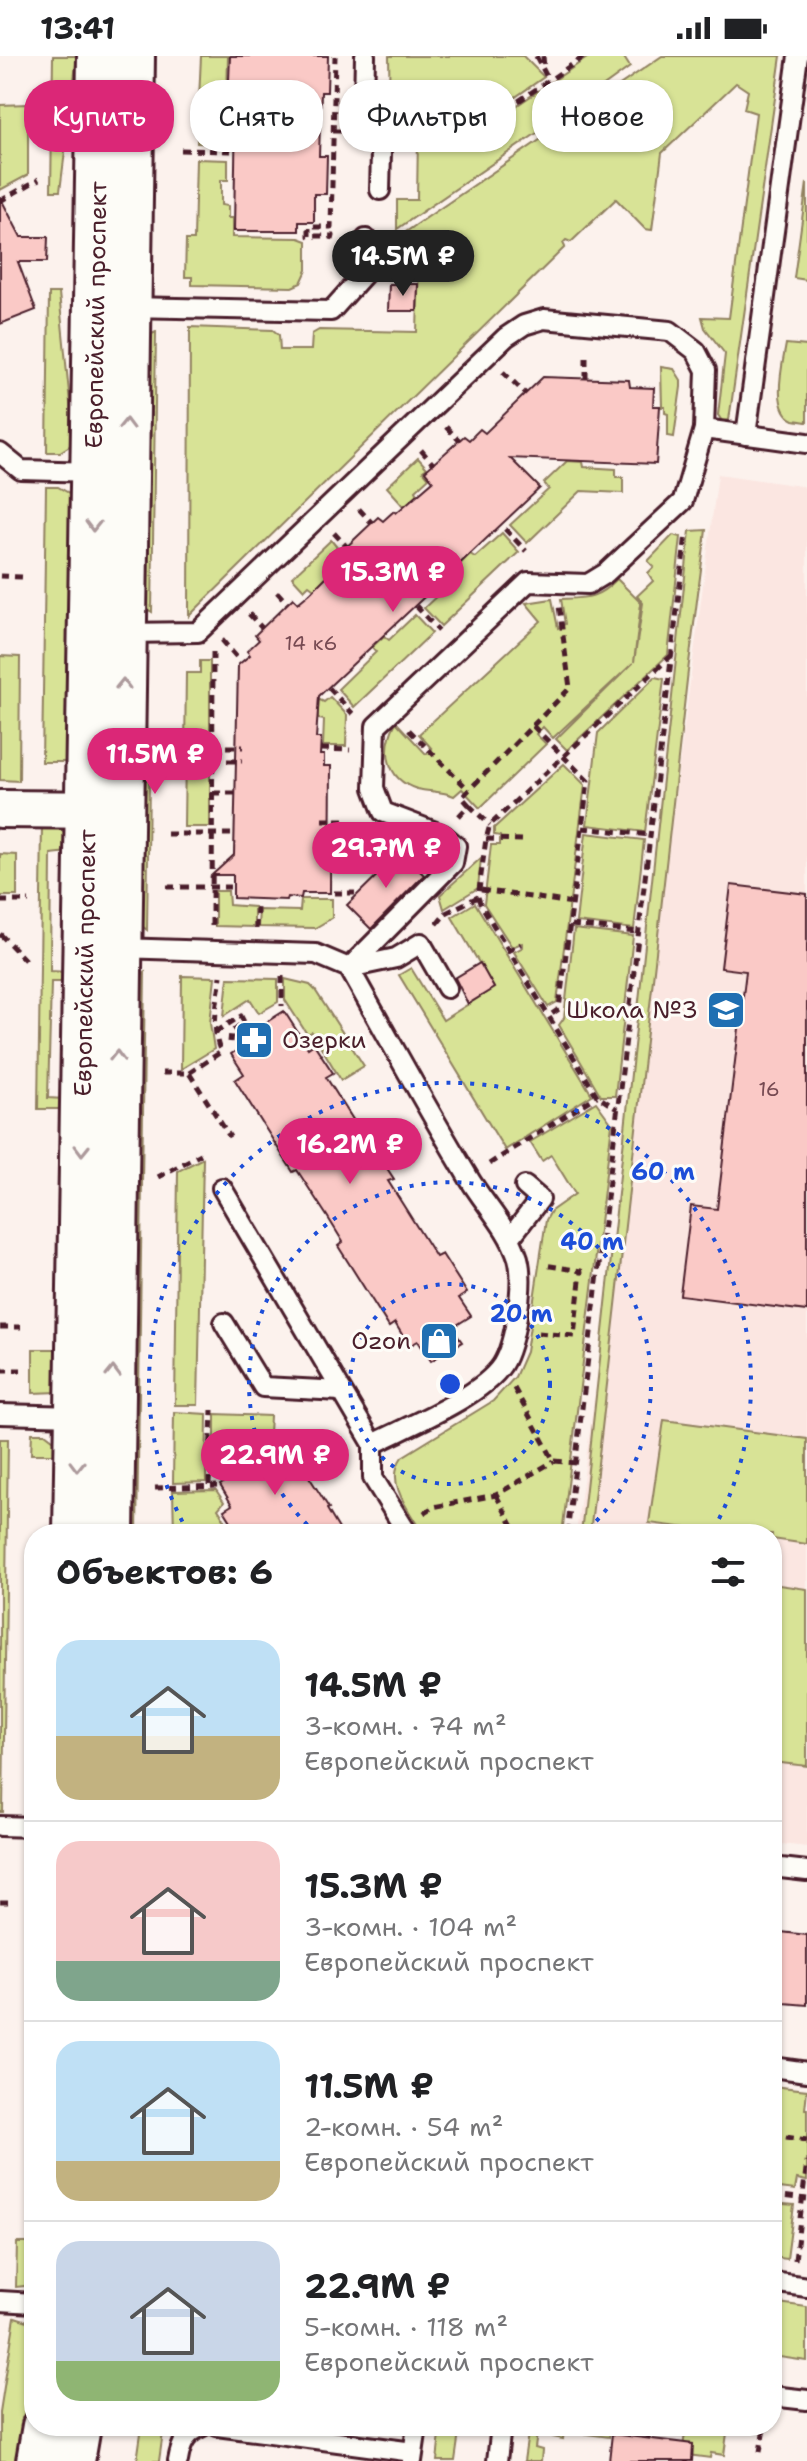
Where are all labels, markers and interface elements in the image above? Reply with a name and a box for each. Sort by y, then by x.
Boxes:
text: 13:41 [40,8,115,49]
chip: Купить [24,80,174,152]
chip: Снять [190,80,323,152]
chip: Фильтры [339,80,516,152]
chip: Новое [532,80,673,152]
street label: Европейский проспект [78,180,114,449]
pin: 14.5M ₽ [329,230,477,298]
text: 14.5M ₽ [350,238,456,273]
one-way arrow [117,417,135,430]
one-way arrow [84,520,102,533]
pin: 15.3M ₽ [319,546,467,614]
text: 15.3M ₽ [340,554,446,589]
house number: 14 к6 [285,630,337,656]
one-way arrow [114,677,132,690]
pin: 11.5M ₽ [81,728,229,796]
text: 11.5M ₽ [105,736,205,771]
pin: 29.7M ₽ [312,822,460,890]
street label: Европейский проспект [67,828,103,1097]
text: 29.7M ₽ [330,830,442,865]
school or university icon: Школа №3 [705,989,747,1031]
place label: Школа №3 [566,994,698,1026]
pharmacy icon: Озерки [233,1019,275,1061]
place label: Озерки [282,1024,366,1056]
one-way arrow [108,1049,126,1062]
house number: 16 [758,1076,780,1102]
pin: 16.2M ₽ [276,1118,424,1186]
text: 16.2M ₽ [296,1126,404,1161]
one-way arrow [73,1144,91,1157]
text: 60 m [631,1156,695,1188]
text: 40 m [560,1226,624,1258]
text: 20 m [489,1298,553,1330]
shop icon: Ozon [418,1320,460,1362]
place label: Ozon [351,1325,411,1357]
one-way arrow [104,1365,122,1378]
centre of rings [436,1370,464,1398]
pin: 22.9M ₽ [201,1429,349,1497]
text: 22.9M ₽ [219,1437,331,1472]
one-way arrow [69,1460,86,1473]
text: Объектов: 6 [56,1549,273,1595]
icon: filters [706,1550,750,1594]
text: 14.5M ₽ [304,1662,442,1708]
icon: home [120,1672,216,1768]
text: 3-комн. · 74 m² [304,1708,507,1743]
text: Европейский проспект [304,1743,593,1778]
text: 15.3M ₽ [304,1863,443,1909]
icon: home [120,1873,216,1969]
text: 3-комн. · 104 m² [304,1909,517,1944]
text: Европейский проспект [304,1944,593,1979]
text: 11.5M ₽ [304,2063,434,2109]
icon: home [120,2073,216,2169]
text: 2-комн. · 54 m² [304,2109,504,2144]
text: Европейский проспект [304,2144,593,2179]
text: 22.9M ₽ [304,2263,451,2309]
icon: home [120,2273,216,2369]
text: 5-комн. · 118 m² [304,2309,508,2344]
text: Европейский проспект [304,2344,593,2379]

